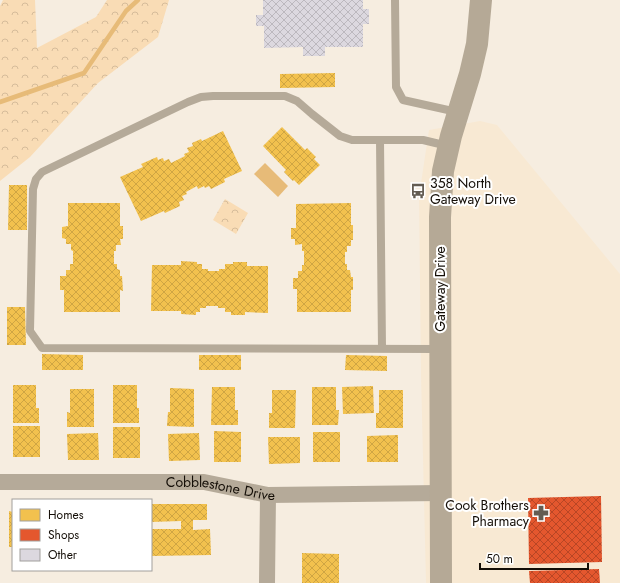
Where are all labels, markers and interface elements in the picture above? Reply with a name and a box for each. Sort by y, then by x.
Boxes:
place label: 358 North Gateway Drive [430,173,516,209]
bus stop icon: 358 North Gateway Drive [409,182,427,200]
street label: Gateway Drive [430,246,450,332]
street label: Cobblestone Drive [166,472,275,505]
place label: Cook Brothers Pharmacy [445,495,530,531]
legend [12,499,152,571]
pharmacy icon: Cook Brothers Pharmacy [532,504,550,522]
text: Homes [48,506,84,524]
text: Shops [48,526,79,544]
scale bar [480,545,588,571]
text: Other [48,546,78,564]
text: 50 m [486,550,513,568]

